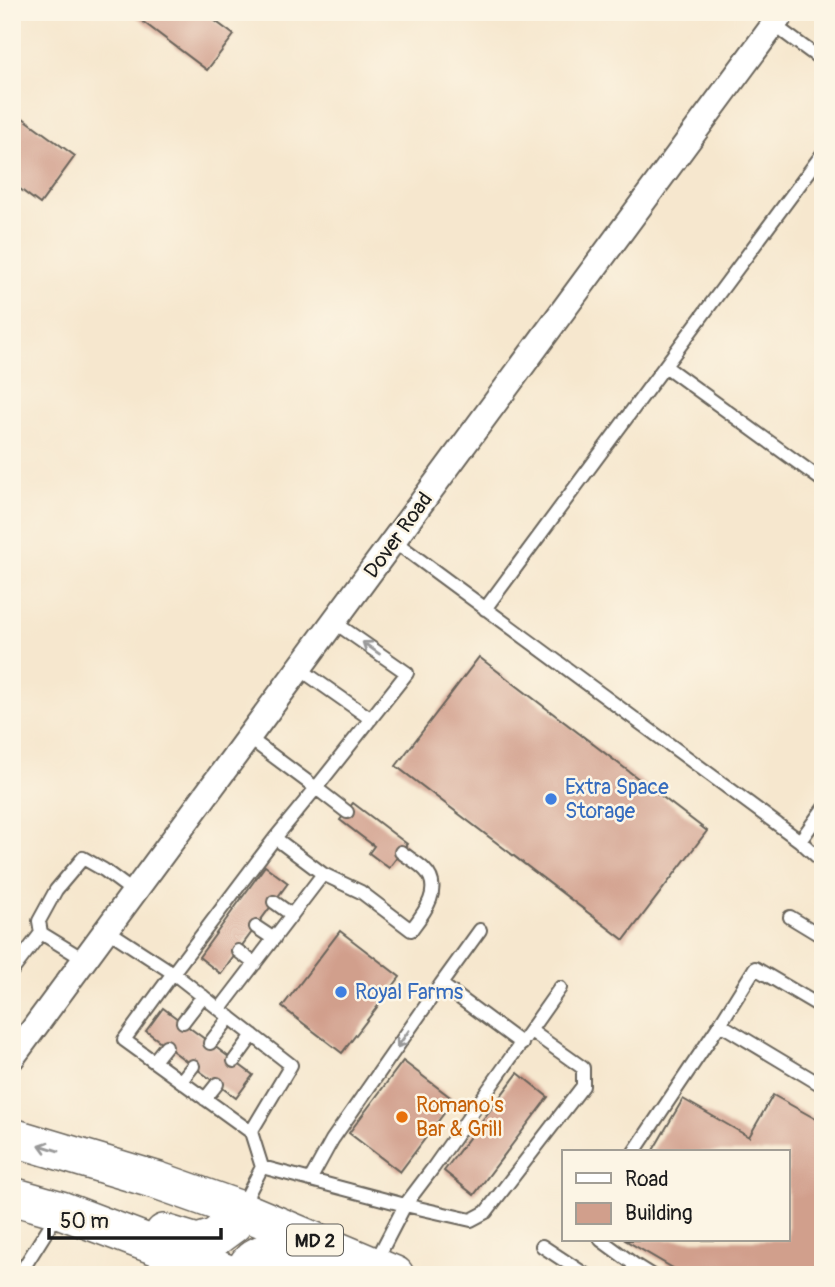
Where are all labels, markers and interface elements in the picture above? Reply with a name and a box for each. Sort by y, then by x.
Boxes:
street label: Dover Road [358,487,439,584]
one-way arrow [362,641,381,655]
place label: Extra Space Storage [565,774,669,825]
marker: Extra Space Storage [543,791,559,807]
place label: Royal Farms [355,979,464,1006]
marker: Royal Farms [333,984,349,1000]
one-way arrow [396,1029,410,1048]
place label: Romano's Bar & Grill [416,1092,504,1143]
marker: Romano's Bar & Grill [394,1109,410,1125]
one-way arrow [39,1141,61,1154]
legend [562,1150,790,1242]
text: Road [625,1166,669,1193]
scale bar [49,1196,220,1240]
text: Building [625,1200,692,1227]
text: 50 m [60,1208,109,1235]
road number: MD 2 [287,1224,343,1256]

